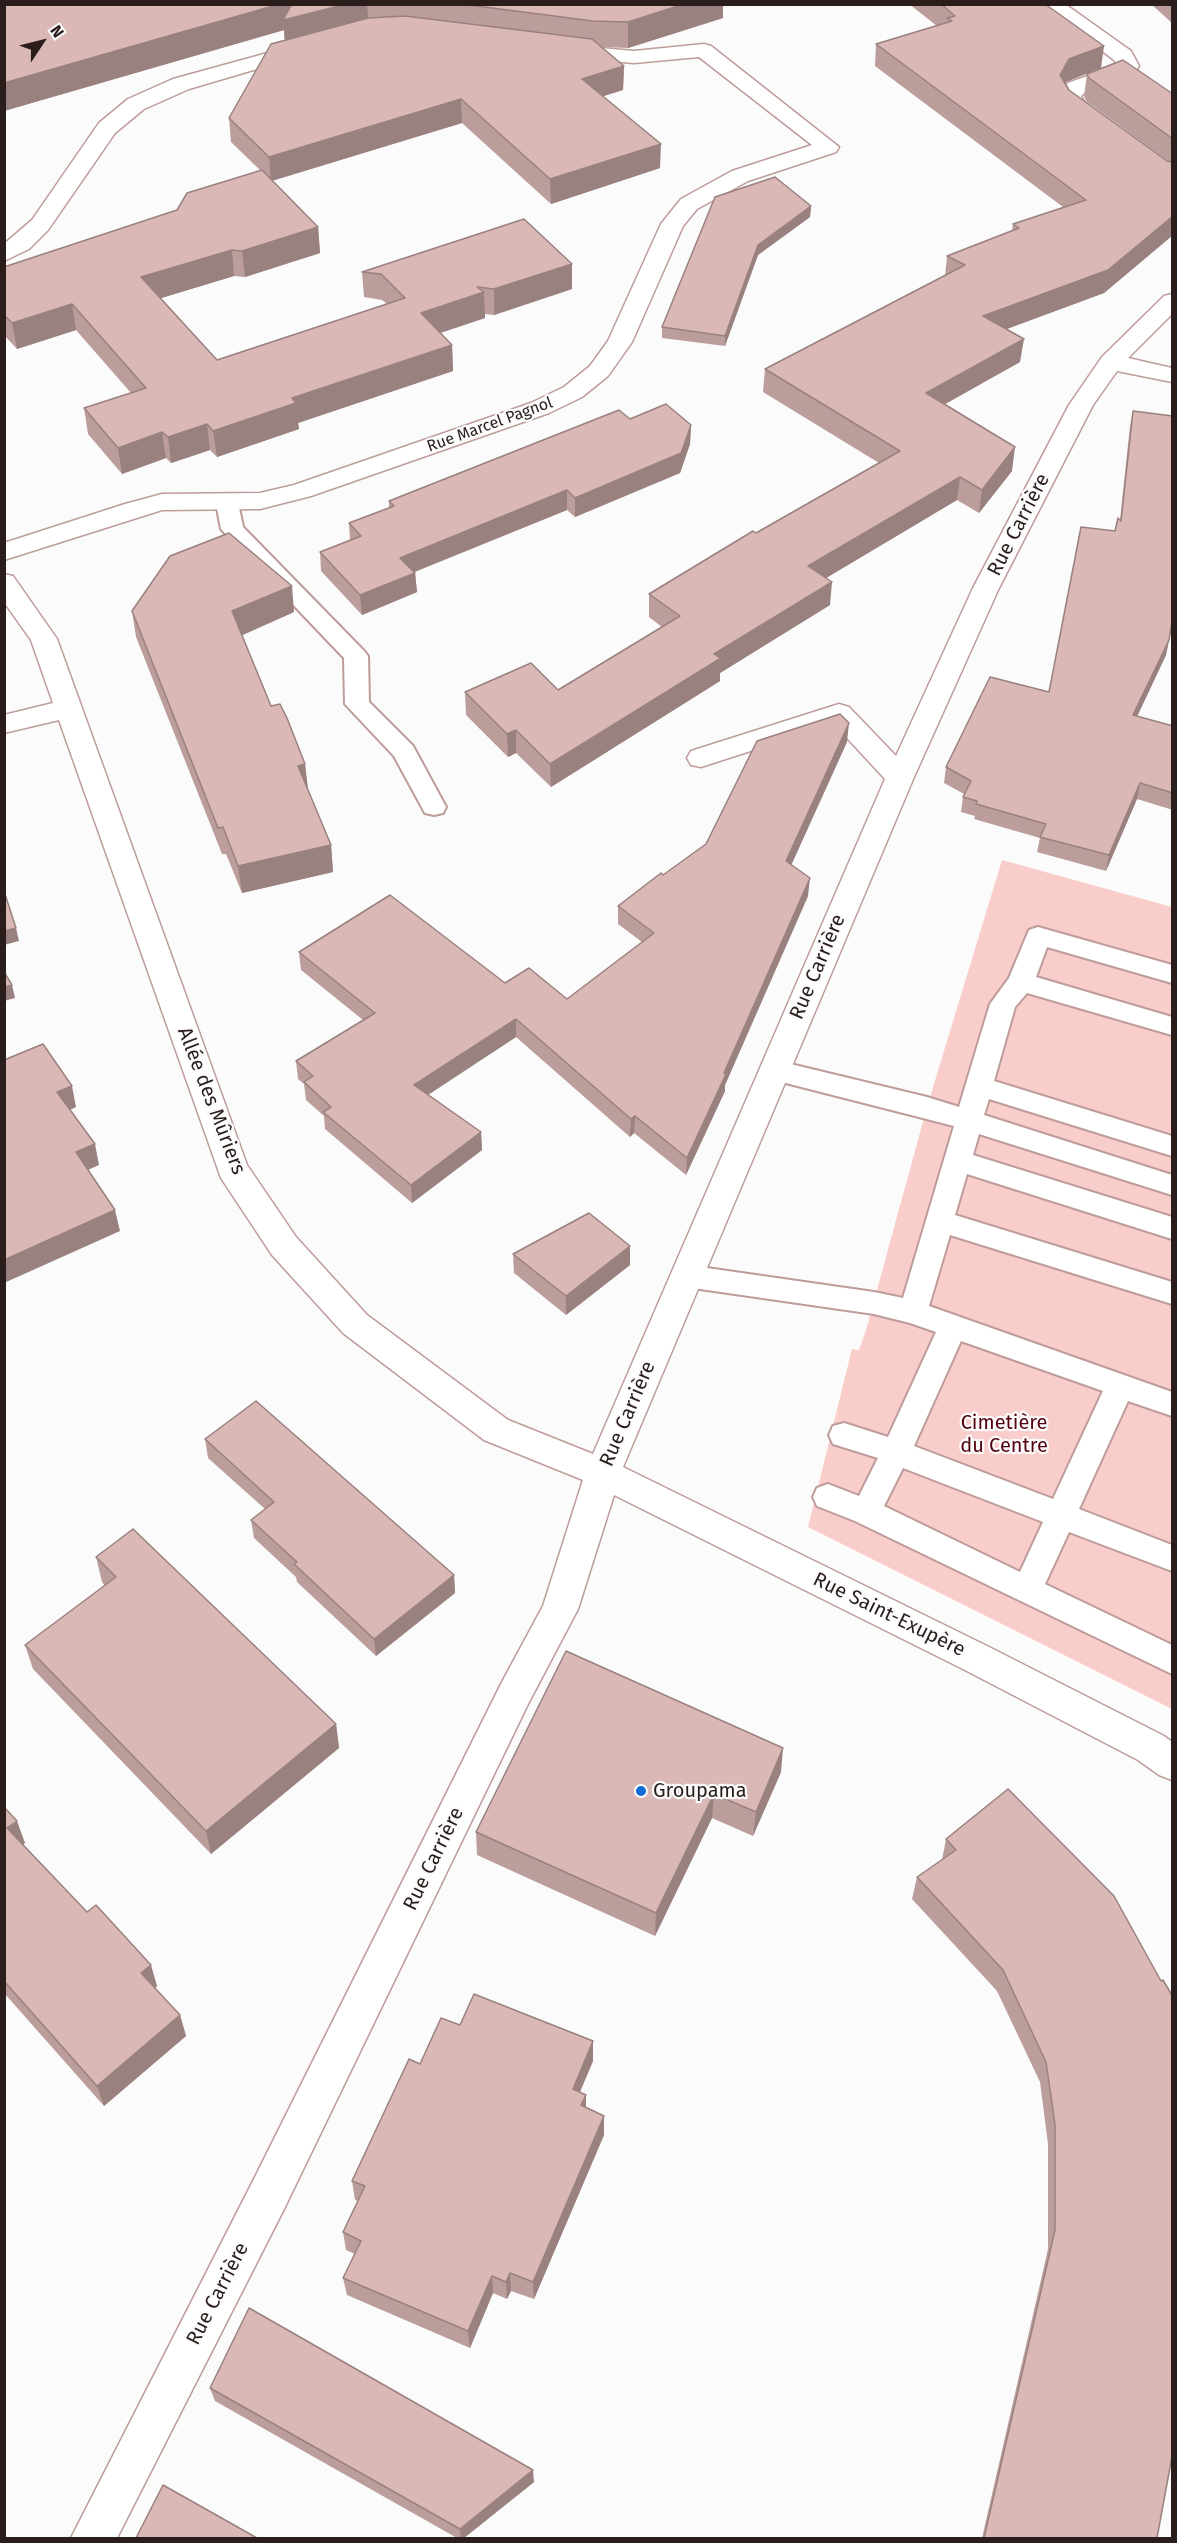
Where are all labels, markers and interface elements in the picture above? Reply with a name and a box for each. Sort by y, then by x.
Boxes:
north arrow [12,12,72,72]
text: N [46,22,68,41]
street label: Rue Marcel Pagnol [424,393,556,457]
street label: Rue Carrière [983,470,1055,580]
street label: Rue Carrière [785,911,851,1023]
street label: Allée des Mûriers [172,1024,250,1178]
street label: Rue Carrière [595,1358,661,1470]
park label: Cimetière du Centre [960,1411,1048,1458]
street label: Rue Saint-Exupère [809,1568,969,1662]
place label: Groupama [653,1779,747,1803]
marker: Groupama [634,1784,648,1798]
street label: Rue Carrière [399,1803,469,1915]
street label: Rue Carrière [182,2239,254,2349]

